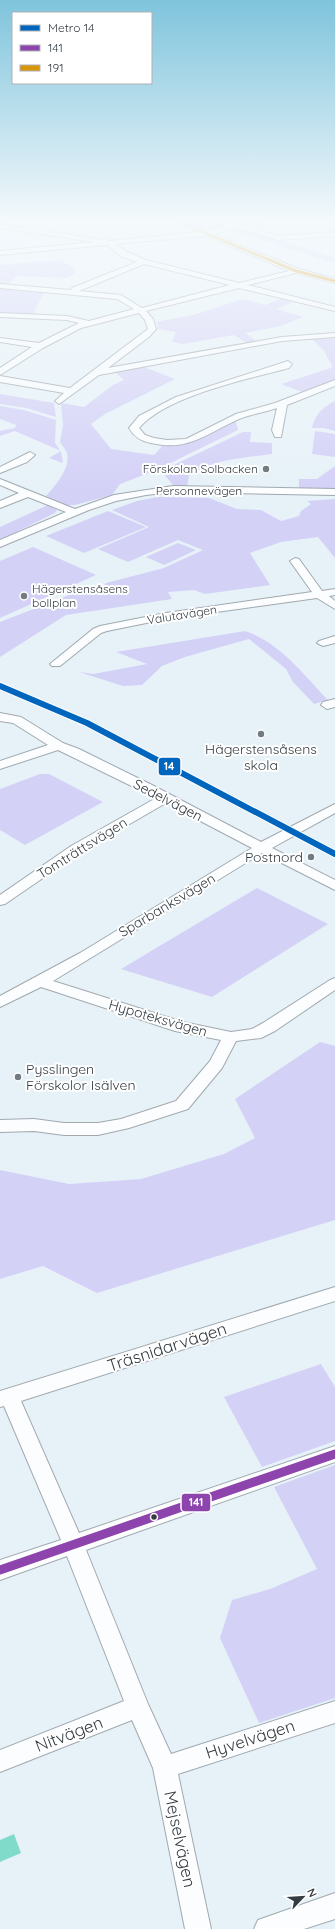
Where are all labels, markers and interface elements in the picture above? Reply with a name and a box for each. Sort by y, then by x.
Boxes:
legend [12,12,152,84]
text: Metro 14 [48,20,94,35]
text: 141 [48,40,63,55]
text: 191 [48,60,64,75]
place label: Förskolan Solbacken [143,461,258,476]
marker: Förskolan Solbacken [261,464,271,474]
street label: Personnevägen [156,483,242,498]
place label: Hägerstensåsens bollplan [32,581,128,610]
marker: Hägerstensåsens bollplan [19,591,29,601]
street label: Valutavägen [146,602,218,627]
marker: Hägerstensåsens skola [256,729,266,739]
place label: Hägerstensåsens skola [205,740,317,774]
line badge: 14 [158,757,181,776]
text: 14 [164,759,175,773]
street label: Sedelvägen [130,775,206,825]
street label: Tomträttsvägen [34,813,130,883]
place label: Postnord [245,848,303,866]
marker: Postnord [306,852,316,862]
street label: Sparbanksvägen [115,869,219,941]
street label: Hypoteksvägen [107,995,209,1041]
place label: Pysslingen Förskolor Isälven [26,1060,136,1094]
marker: Pysslingen Förskolor Isälven [13,1072,23,1082]
street label: Träsnidarvägen [104,1317,229,1376]
line badge: 141 [181,1493,211,1512]
text: 141 [189,1495,203,1509]
unlabelled marker [149,1512,159,1522]
street label: Nitvägen [32,1711,106,1756]
street label: Hyvelvägen [202,1714,297,1763]
street label: Mejselvägen [160,1789,201,1889]
north arrow [283,1877,323,1917]
text: N [304,1886,320,1899]

